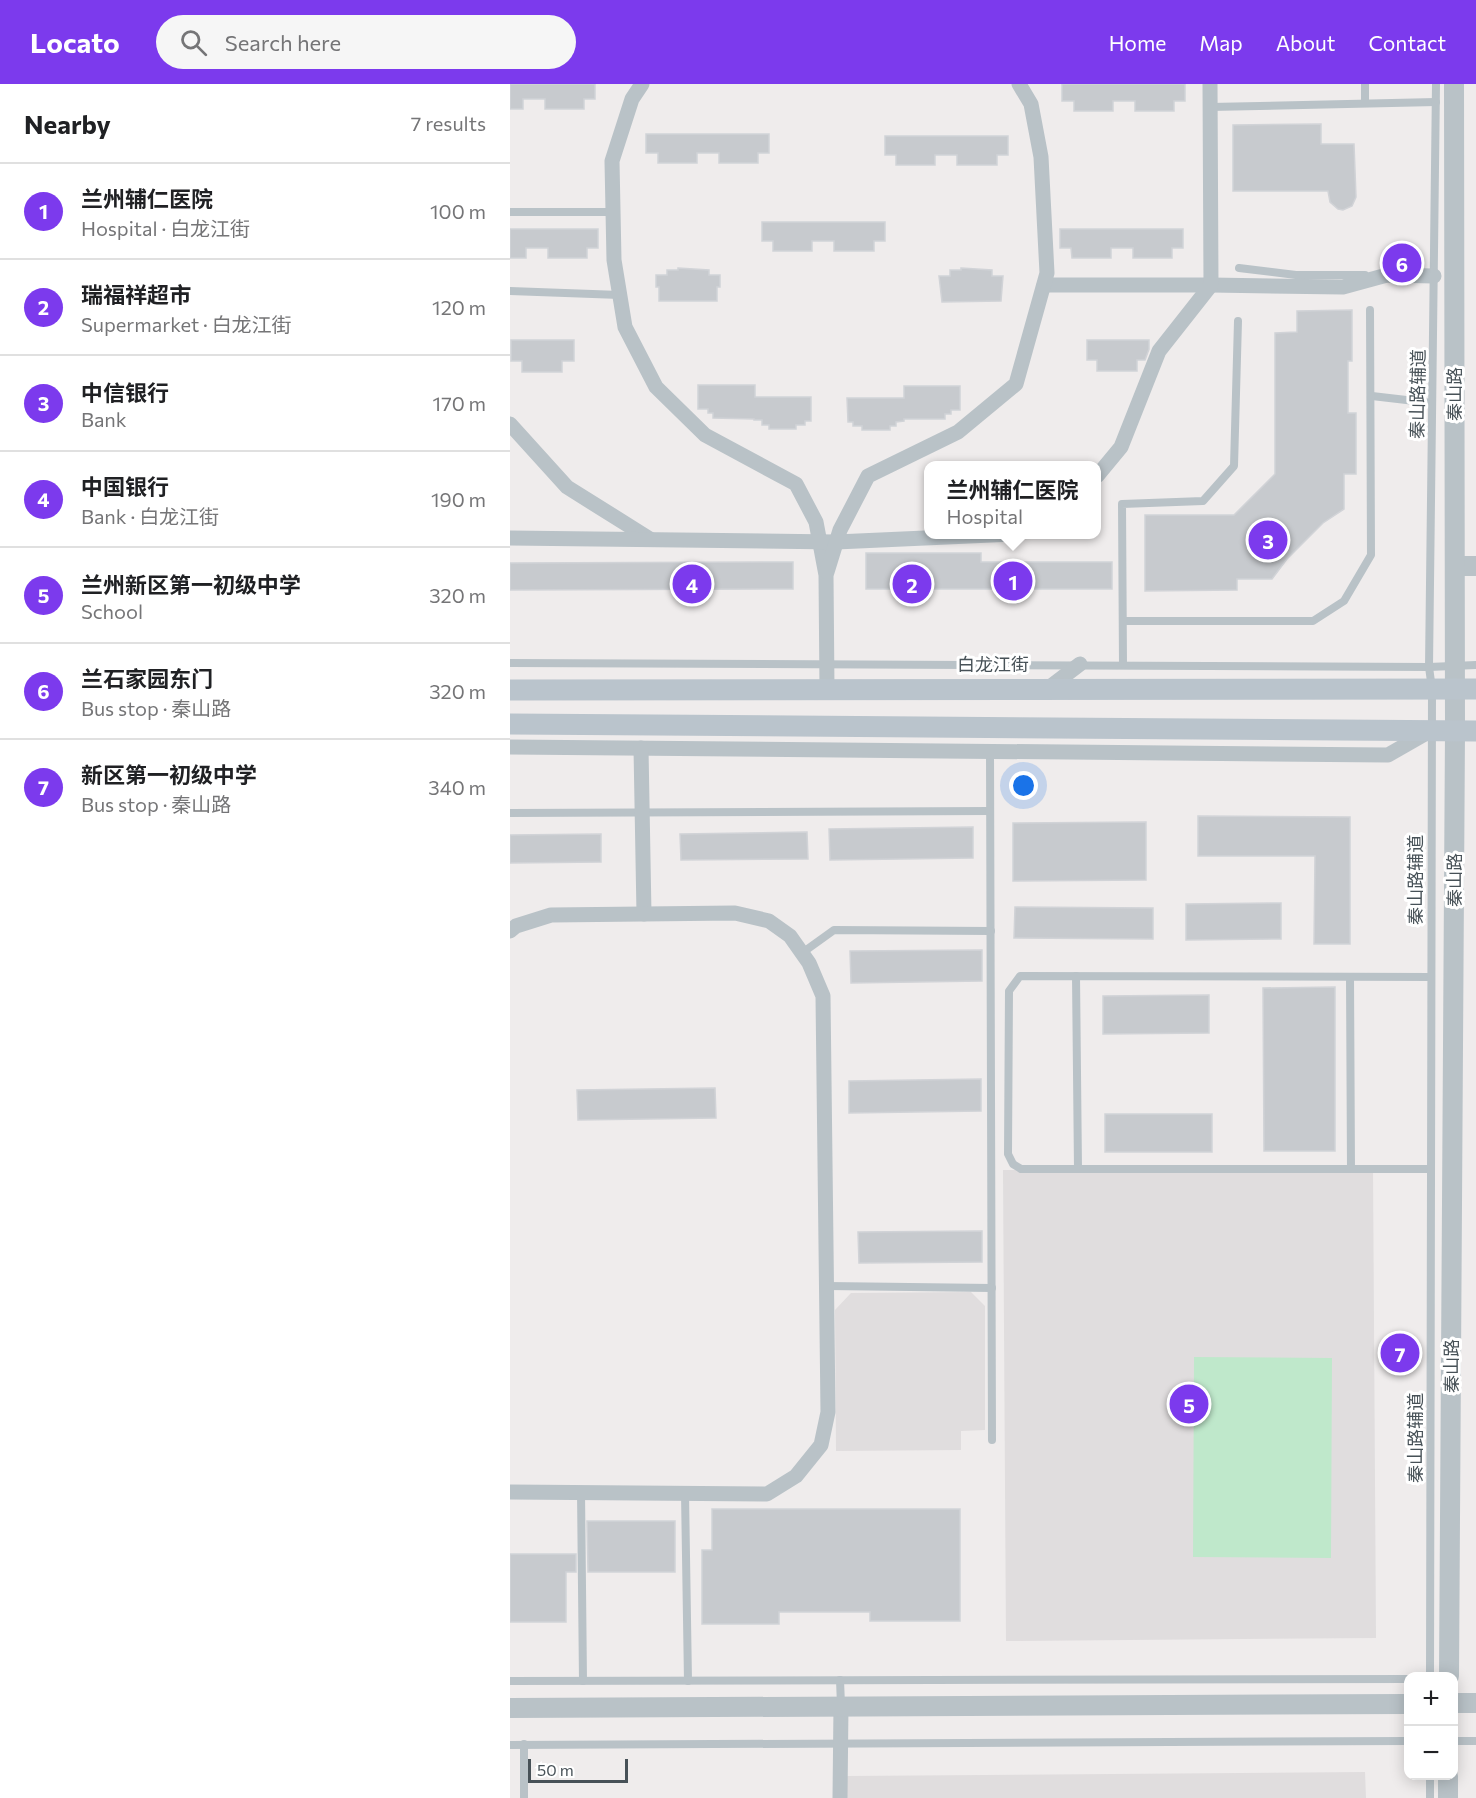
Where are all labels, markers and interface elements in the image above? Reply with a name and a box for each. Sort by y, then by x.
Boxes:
search box [156,15,576,69]
text: Locato [30,25,120,59]
icon: search [177,26,210,59]
text: Search here [225,29,341,56]
text: Home [1109,30,1166,55]
text: Map [1199,30,1243,55]
text: About [1276,30,1335,55]
text: Contact [1368,30,1446,55]
text: Nearby [24,108,111,139]
text: 7 results [411,111,486,135]
text: 兰州辅仁医院 [81,185,213,212]
text: 1 [39,199,48,223]
text: 100 m [430,199,486,223]
text: Hospital · 白龙江街 [81,216,250,240]
pin: 6 [1382,240,1422,285]
text: 瑞福祥超市 [81,281,191,308]
text: 2 [38,295,49,319]
text: 120 m [432,295,486,319]
text: Supermarket · 白龙江街 [81,312,292,336]
street label: 秦山路辅道 [1405,349,1429,439]
street label: 秦山路 [1443,367,1465,421]
text: 中信银行 [81,379,169,406]
text: 3 [38,391,49,415]
text: 170 m [433,391,486,415]
text: Bank [81,407,127,431]
popup [924,461,1101,539]
text: 中国银行 [81,473,169,500]
text: 兰州辅仁医院 [946,476,1079,503]
text: 4 [37,487,50,511]
text: 190 m [431,487,486,511]
text: Bank · 白龙江街 [81,504,219,528]
text: Hospital [946,504,1023,528]
pin: 3 [1248,518,1287,562]
pin: 1 [994,558,1032,604]
pin: 4 [672,562,711,606]
pin: 2 [892,562,932,606]
text: 兰州新区第一初级中学 [81,571,301,598]
text: 5 [38,583,49,607]
text: 320 m [429,583,486,607]
text: School [81,599,143,623]
street label: 白龙江街 [957,653,1029,675]
text: 兰石家园东门 [81,665,213,692]
text: 6 [37,679,50,703]
text: 320 m [429,679,486,703]
text: Bus stop · 秦山路 [81,696,231,720]
text: 新区第一初级中学 [81,761,257,788]
your location [1009,771,1038,800]
text: 7 [38,775,49,799]
text: 340 m [428,775,486,799]
text: Bus stop · 秦山路 [81,792,231,816]
street label: 秦山路辅道 [1404,835,1426,925]
street label: 秦山路 [1443,853,1465,907]
pin: 7 [1380,1330,1420,1376]
street label: 秦山路 [1440,1339,1462,1393]
pin: 5 [1170,1382,1208,1426]
street label: 秦山路辅道 [1404,1393,1426,1483]
map controls [1404,1672,1458,1780]
button: + [1404,1672,1458,1726]
button: − [1404,1726,1458,1780]
scale bar [528,1756,628,1784]
text: 50 m [537,1760,574,1779]

